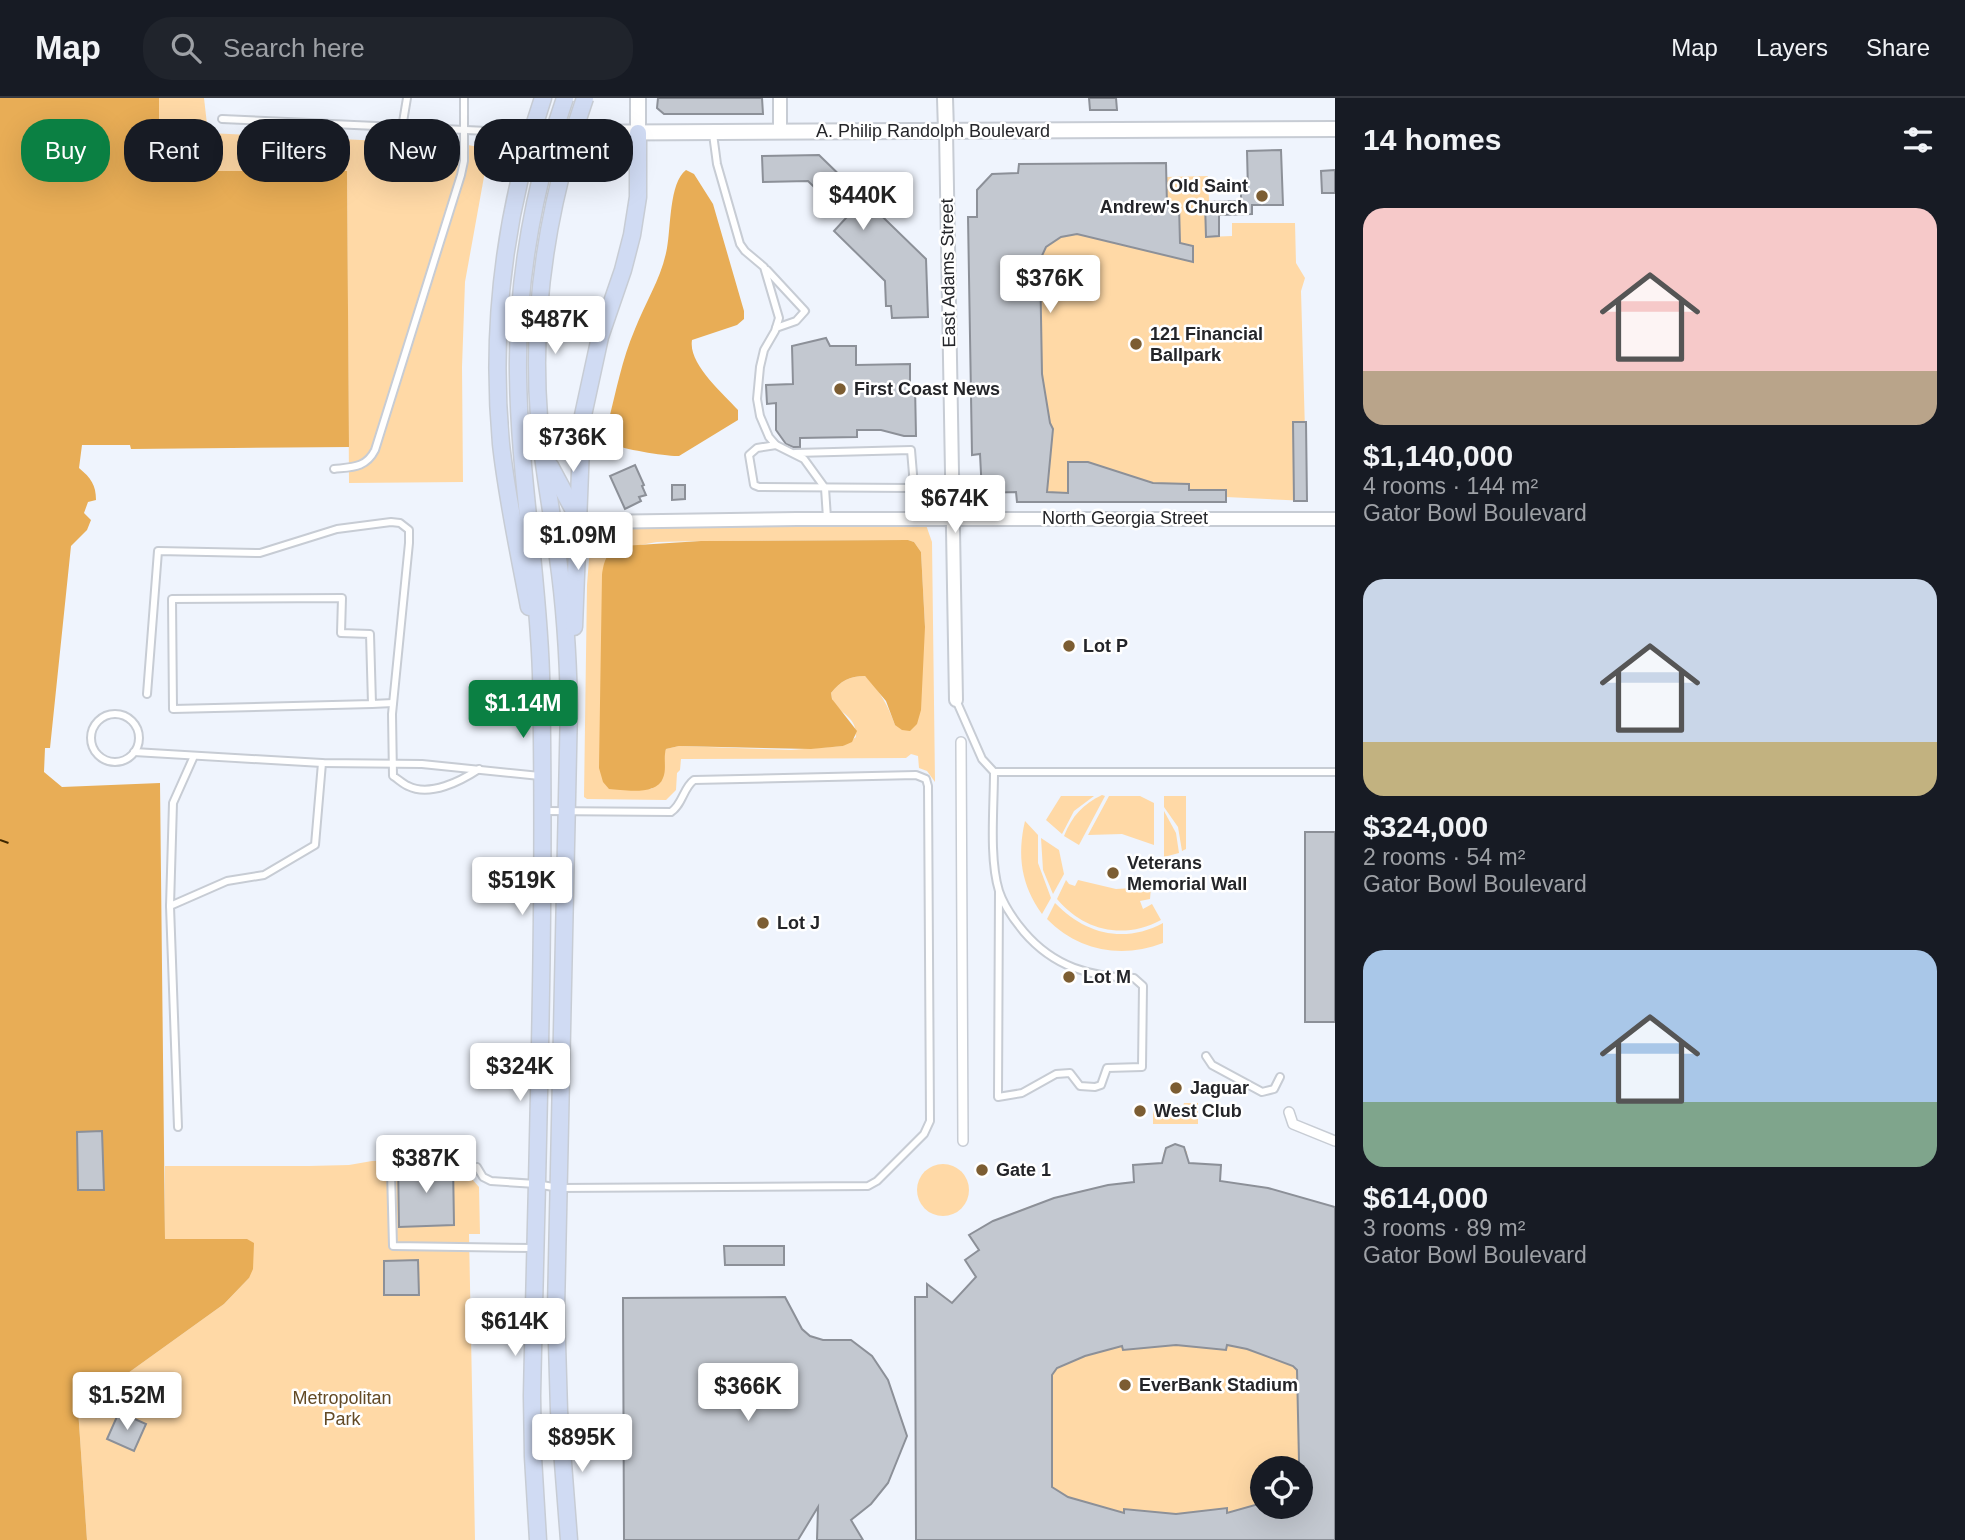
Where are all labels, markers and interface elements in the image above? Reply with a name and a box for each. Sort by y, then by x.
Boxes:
search box [143,17,633,80]
text: Map [35,29,101,66]
icon: search [167,29,205,67]
text: Search here [223,33,365,63]
text: Map [1671,34,1718,61]
text: Layers [1756,34,1828,61]
text: Share [1866,34,1930,61]
chip: Buy [21,119,110,182]
chip: Rent [124,119,223,182]
chip: Filters [237,119,350,182]
chip: New [364,119,460,182]
chip: Apartment [474,119,633,182]
street label: A. Philip Randolph Boulevard [816,121,1050,141]
icon: filters [1899,121,1937,159]
text: 14 homes [1363,123,1501,156]
pin: $440K [814,172,912,232]
place label: Old Saint Andrew's Church [1100,176,1248,217]
text: $440K [829,182,897,208]
marker: Old Saint Andrew's Church [1254,188,1270,204]
street label: East Adams Street [937,198,959,348]
icon: home [1587,254,1713,380]
pin: $376K [1001,256,1099,315]
text: $376K [1016,265,1084,291]
pin: $487K [506,296,604,356]
text: $487K [521,306,589,332]
place label: 121 Financial Ballpark [1150,324,1263,365]
marker: 121 Financial Ballpark [1128,336,1144,352]
place label: First Coast News [854,379,1000,399]
marker: First Coast News [832,381,848,397]
pin: $736K [524,414,622,474]
text: $736K [539,424,607,450]
text: $1,140,000 [1363,439,1513,472]
text: 4 rooms · 144 m² [1363,473,1538,499]
pin: $674K [906,476,1004,535]
text: $674K [921,485,989,511]
text: Gator Bowl Boulevard [1363,500,1587,526]
street label: North Georgia Street [1042,508,1208,528]
pin: $1.09M [521,512,635,572]
text: $1.09M [540,522,616,548]
icon: home [1587,625,1713,751]
place label: Lot P [1083,636,1128,656]
marker: Lot P [1061,638,1077,654]
pin: $1.14M [466,680,580,740]
text: $1.14M [485,690,561,716]
text: $324,000 [1363,810,1488,843]
text: 2 rooms · 54 m² [1363,844,1525,870]
place label: Veterans Memorial Wall [1127,853,1247,894]
pin: $519K [473,858,571,917]
marker: Veterans Memorial Wall [1105,865,1121,881]
text: $519K [488,867,556,893]
text: Gator Bowl Boulevard [1363,871,1587,897]
place label: Lot J [777,913,820,933]
marker: Lot J [755,915,771,931]
place label: Lot M [1083,967,1131,987]
marker: Lot M [1061,969,1077,985]
icon: home [1587,996,1713,1122]
pin: $324K [471,1044,569,1103]
text: $324K [486,1053,554,1079]
place label: Jaguar [1190,1078,1249,1098]
marker: Jaguar [1168,1080,1184,1096]
place label: West Club [1154,1101,1242,1121]
marker: West Club [1132,1103,1148,1119]
pin: $387K [377,1136,475,1195]
text: $387K [392,1145,460,1171]
place label: Gate 1 [996,1160,1051,1180]
marker: Gate 1 [974,1162,990,1178]
text: $614,000 [1363,1181,1488,1214]
text: 3 rooms · 89 m² [1363,1215,1525,1241]
text: Gator Bowl Boulevard [1363,1242,1587,1268]
pin: $614K [466,1298,564,1358]
text: $614K [481,1308,549,1334]
pin: $366K [699,1364,797,1423]
pin: $1.52M [70,1372,184,1432]
text: $366K [714,1373,782,1399]
place label: EverBank Stadium [1139,1375,1298,1395]
marker: EverBank Stadium [1117,1377,1133,1393]
text: $1.52M [89,1382,165,1408]
park label: Metropolitan Park [292,1388,392,1429]
pin: $895K [533,1414,631,1474]
text: $895K [548,1424,616,1450]
map controls [1250,1456,1313,1519]
button: locate [1250,1456,1313,1519]

